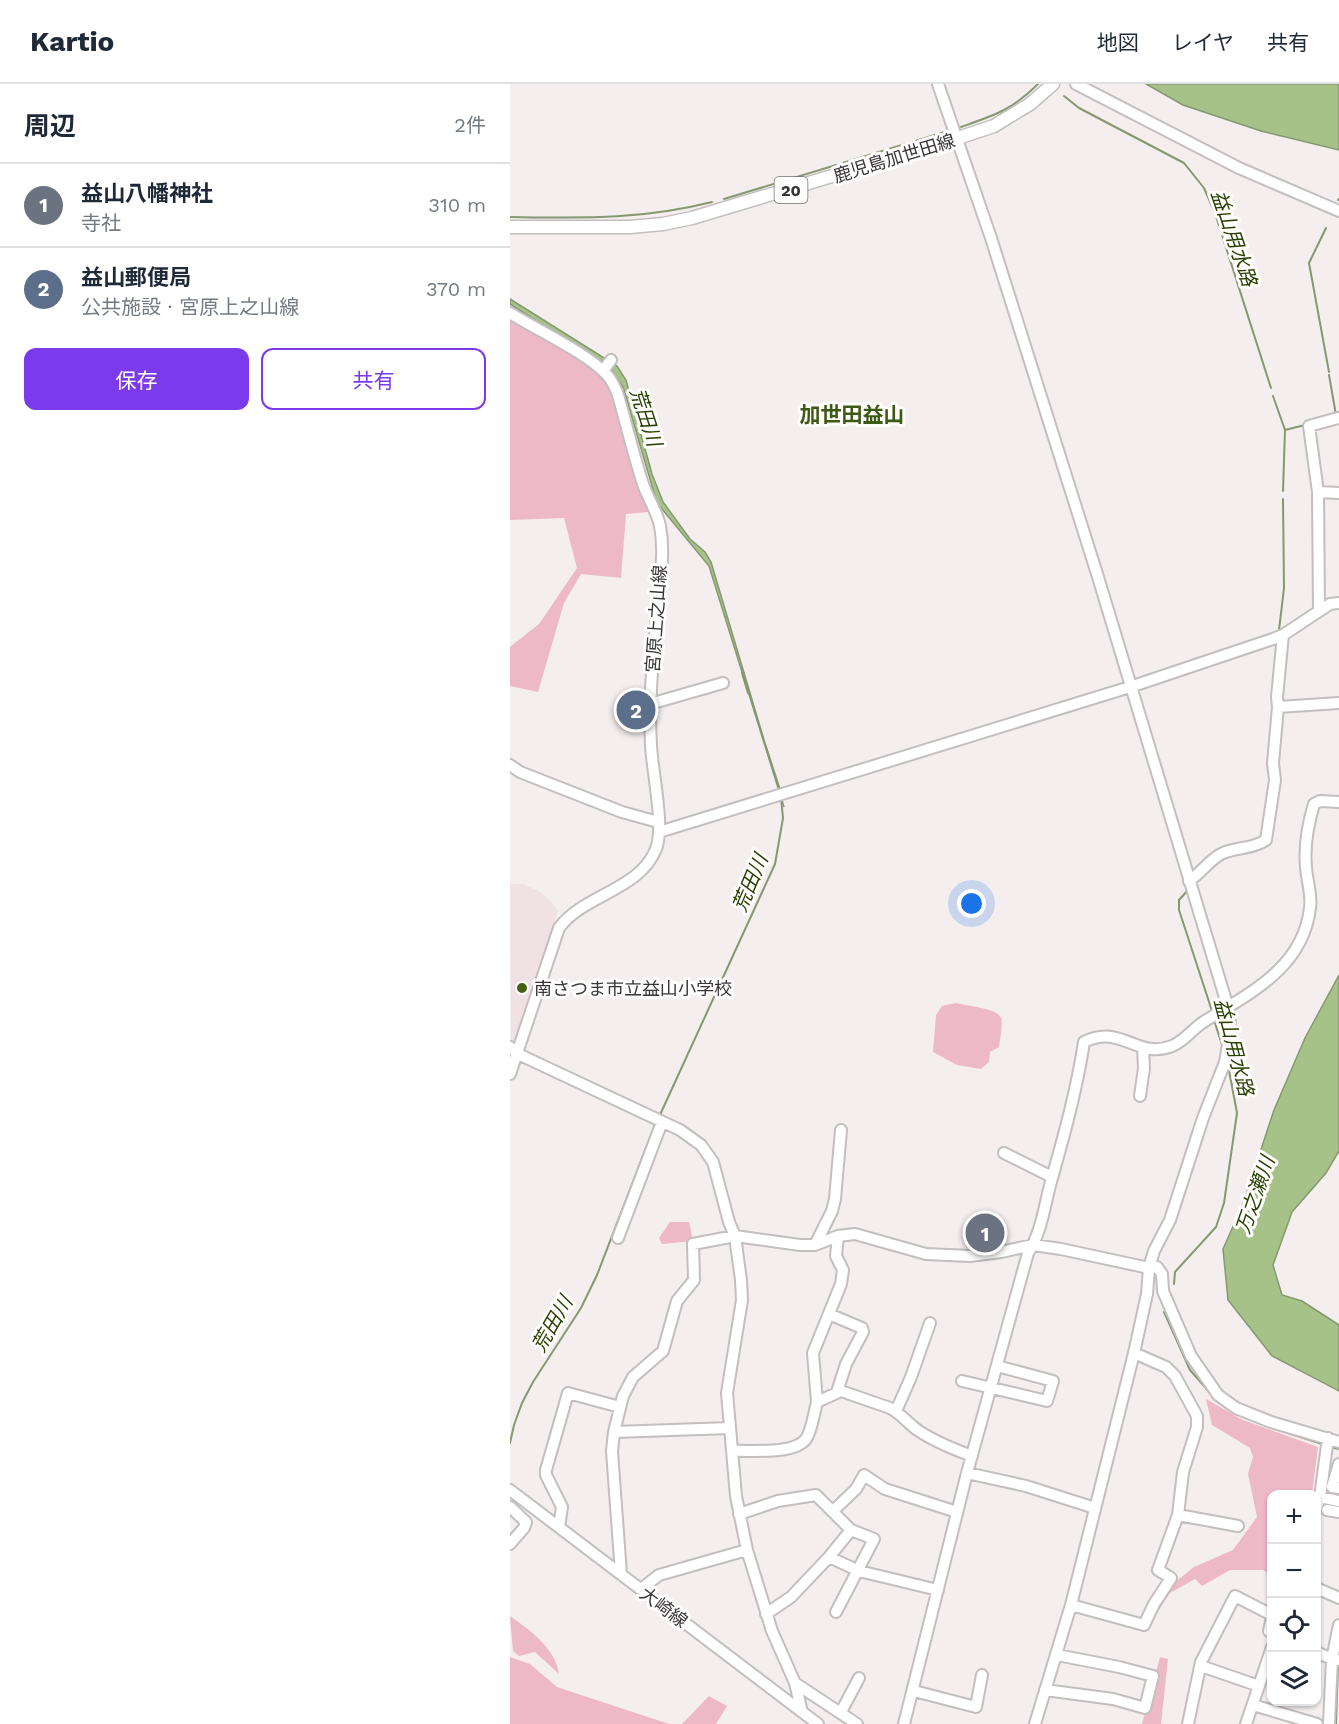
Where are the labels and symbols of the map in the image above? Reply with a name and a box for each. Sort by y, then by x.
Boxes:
street label: 鹿児島加世田線 [831,130,957,186]
road number: 20 [774,177,808,203]
water label: 益山用水路 [1206,187,1262,291]
water label: 荒田川 [625,385,667,451]
district label: 加世田益山 [800,402,905,427]
street label: 宮原上之山線 [642,564,670,674]
pin: 2 [616,688,656,732]
water label: 荒田川 [727,849,774,915]
your location [957,889,986,918]
place label: 南さつま市立益山小学校 [534,978,732,999]
marker: 南さつま市立益山小学校 [515,981,529,995]
water label: 益山用水路 [1209,996,1259,1100]
water label: 万之瀬川 [1231,1151,1280,1237]
pin: 1 [966,1210,1004,1256]
water label: 荒田川 [527,1290,578,1356]
street label: 大崎線 [636,1582,692,1632]

